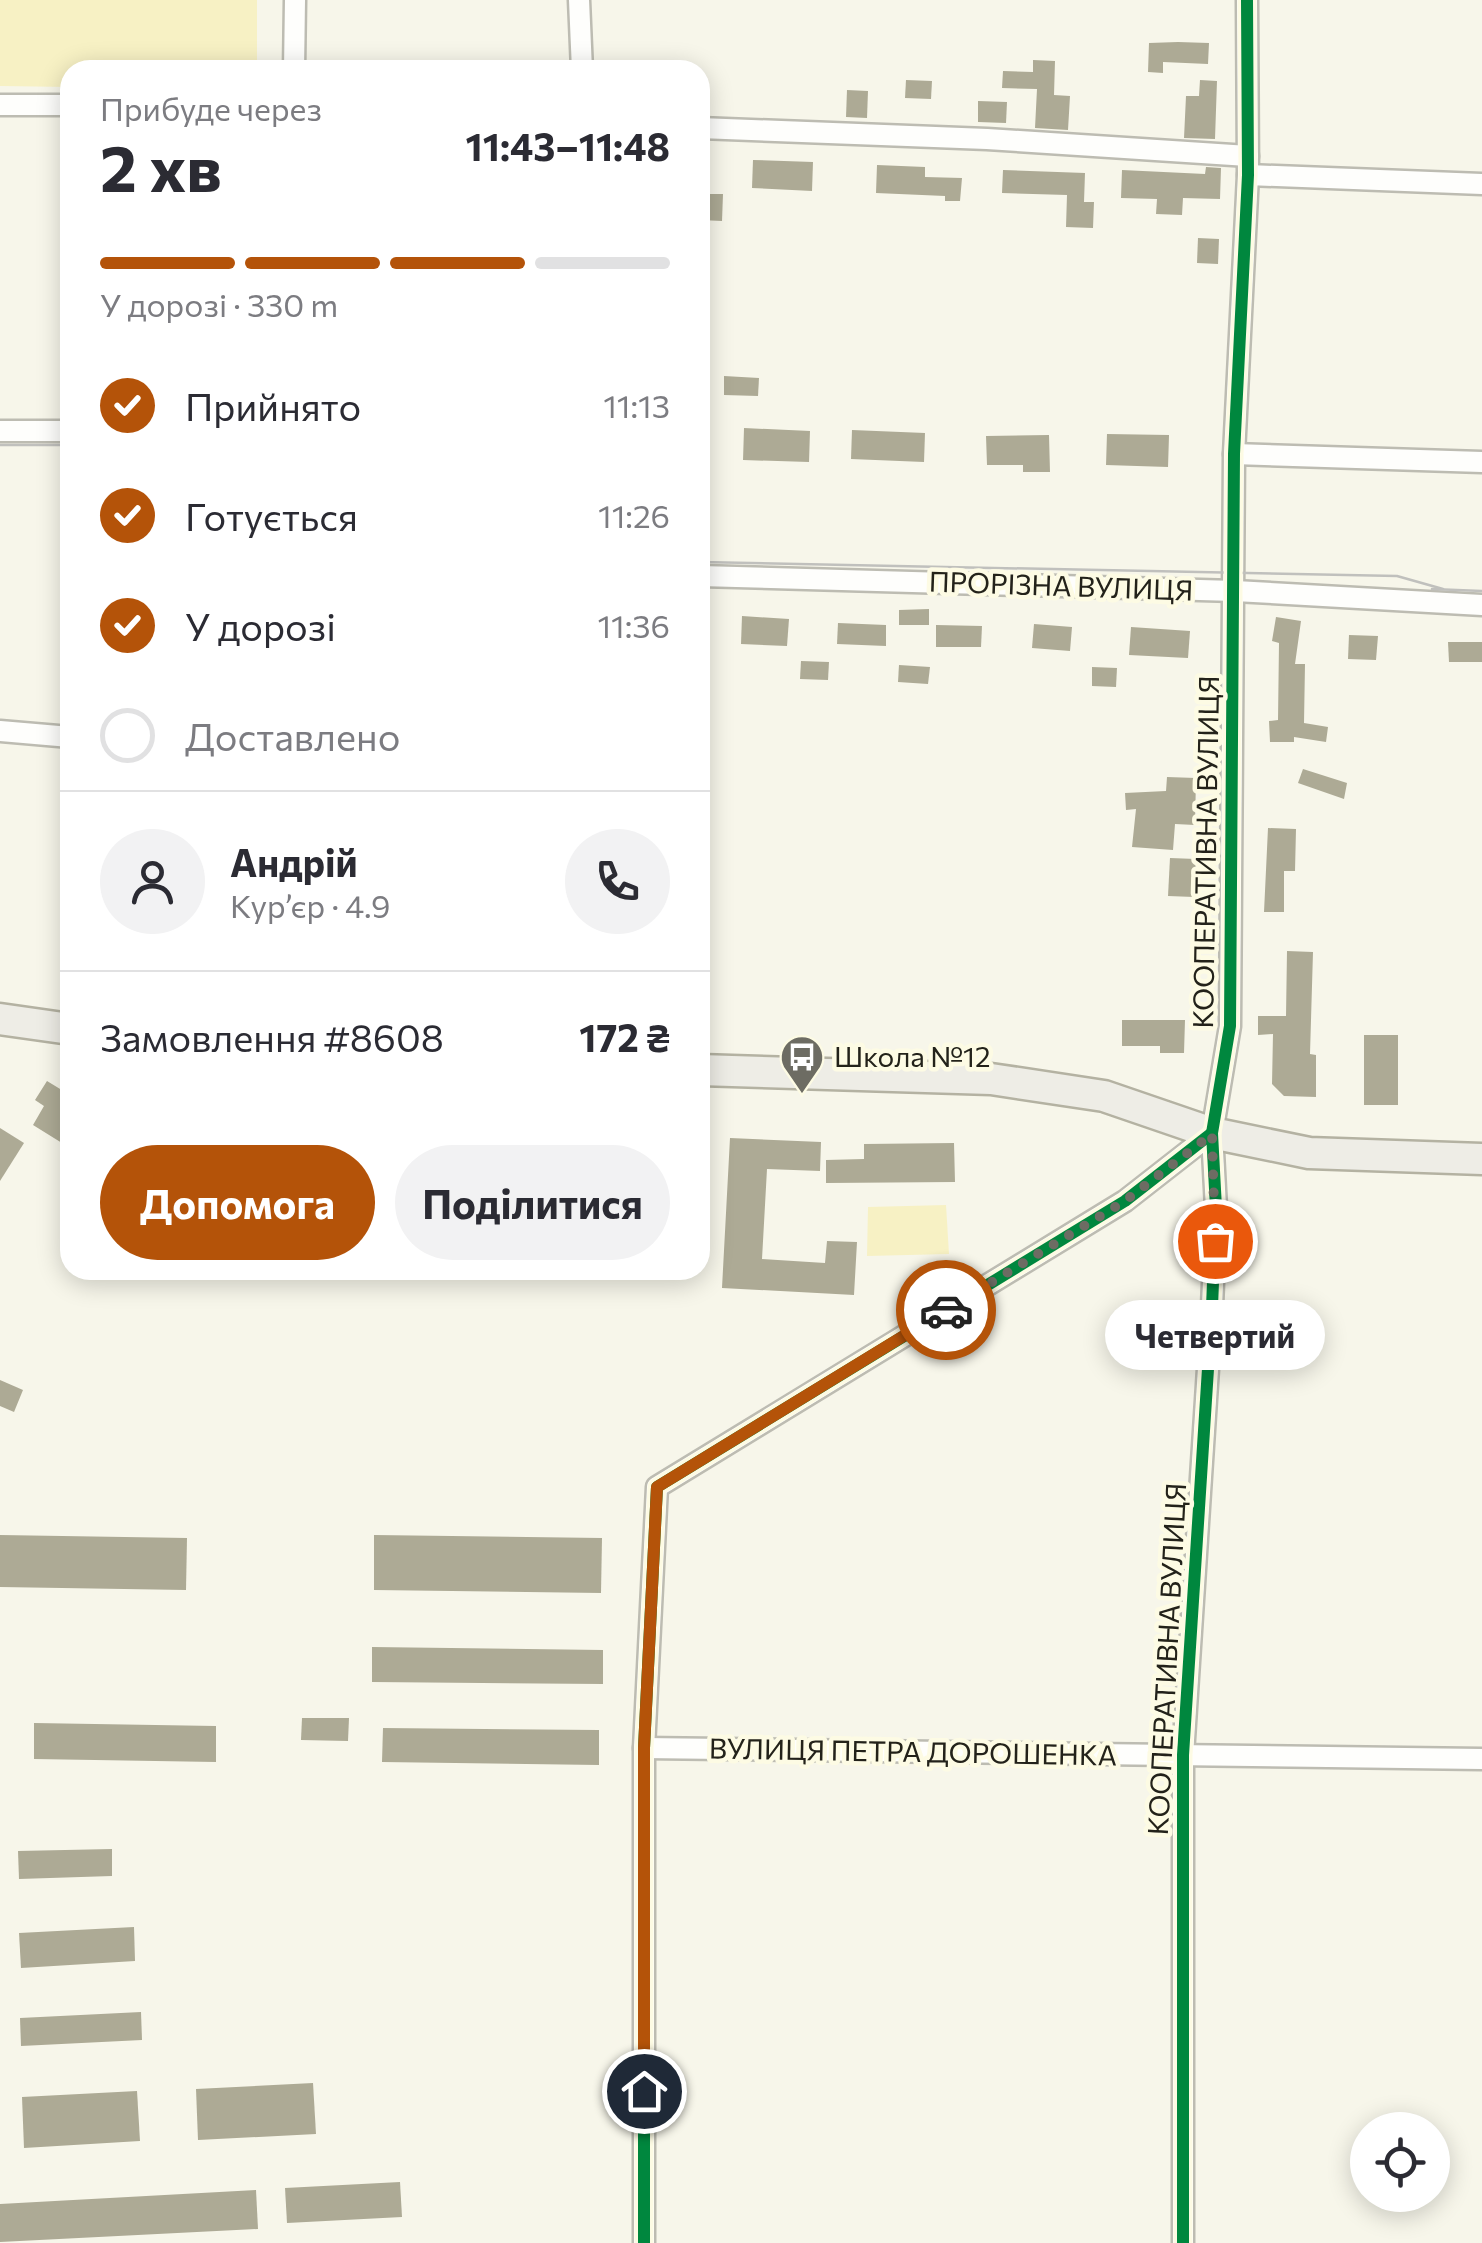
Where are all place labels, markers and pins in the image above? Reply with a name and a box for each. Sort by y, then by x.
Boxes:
bus stop icon: Школа №12 [779,1034,825,1095]
place label: Школа №12 [834,1039,991,1073]
pin [1173,1199,1258,1284]
callout: Четвертий [1105,1301,1325,1371]
pin [602,2049,687,2134]

